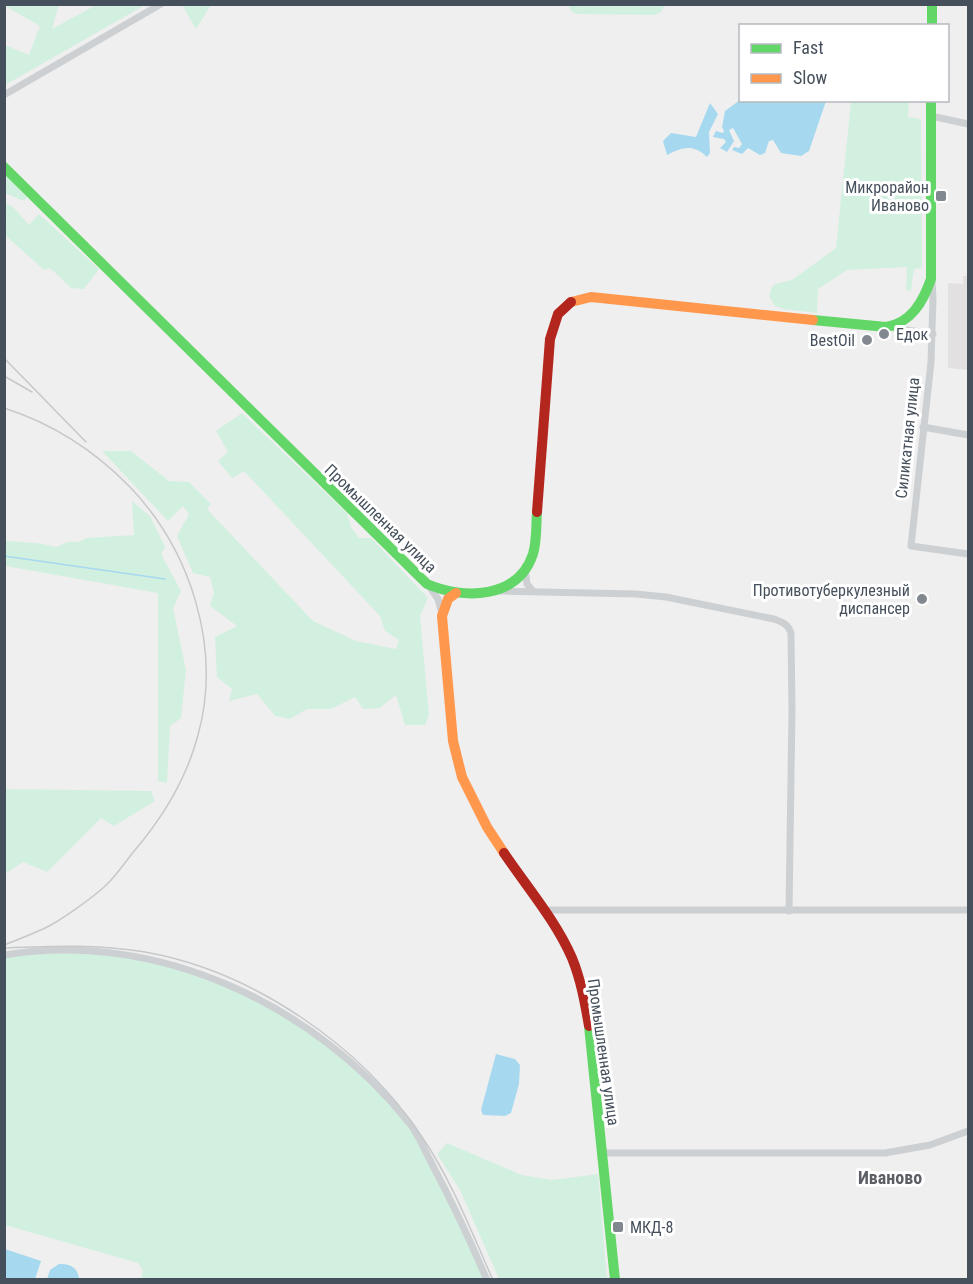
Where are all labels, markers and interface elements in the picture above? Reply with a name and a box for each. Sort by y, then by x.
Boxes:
legend [739,24,949,102]
text: Fast [793,37,824,58]
text: Slow [793,67,828,88]
place label: Микрорайон Иваново [845,178,929,215]
marker: Микрорайон Иваново [934,189,948,203]
place label: Едок [896,325,929,344]
marker: Едок [877,327,891,341]
place label: BestOil [810,331,855,350]
marker: BestOil [860,333,874,347]
street label: Силикатная улица [892,377,923,499]
street label: Промышленная улица [321,460,440,577]
place label: Противотуберкулезный диспансер [753,581,910,618]
marker: Противотуберкулезный диспансер [915,592,929,606]
street label: Промышленная улица [584,977,623,1127]
district label: Иваново [858,1167,922,1188]
place label: МКД-8 [630,1218,673,1237]
marker: МКД-8 [611,1220,625,1234]

